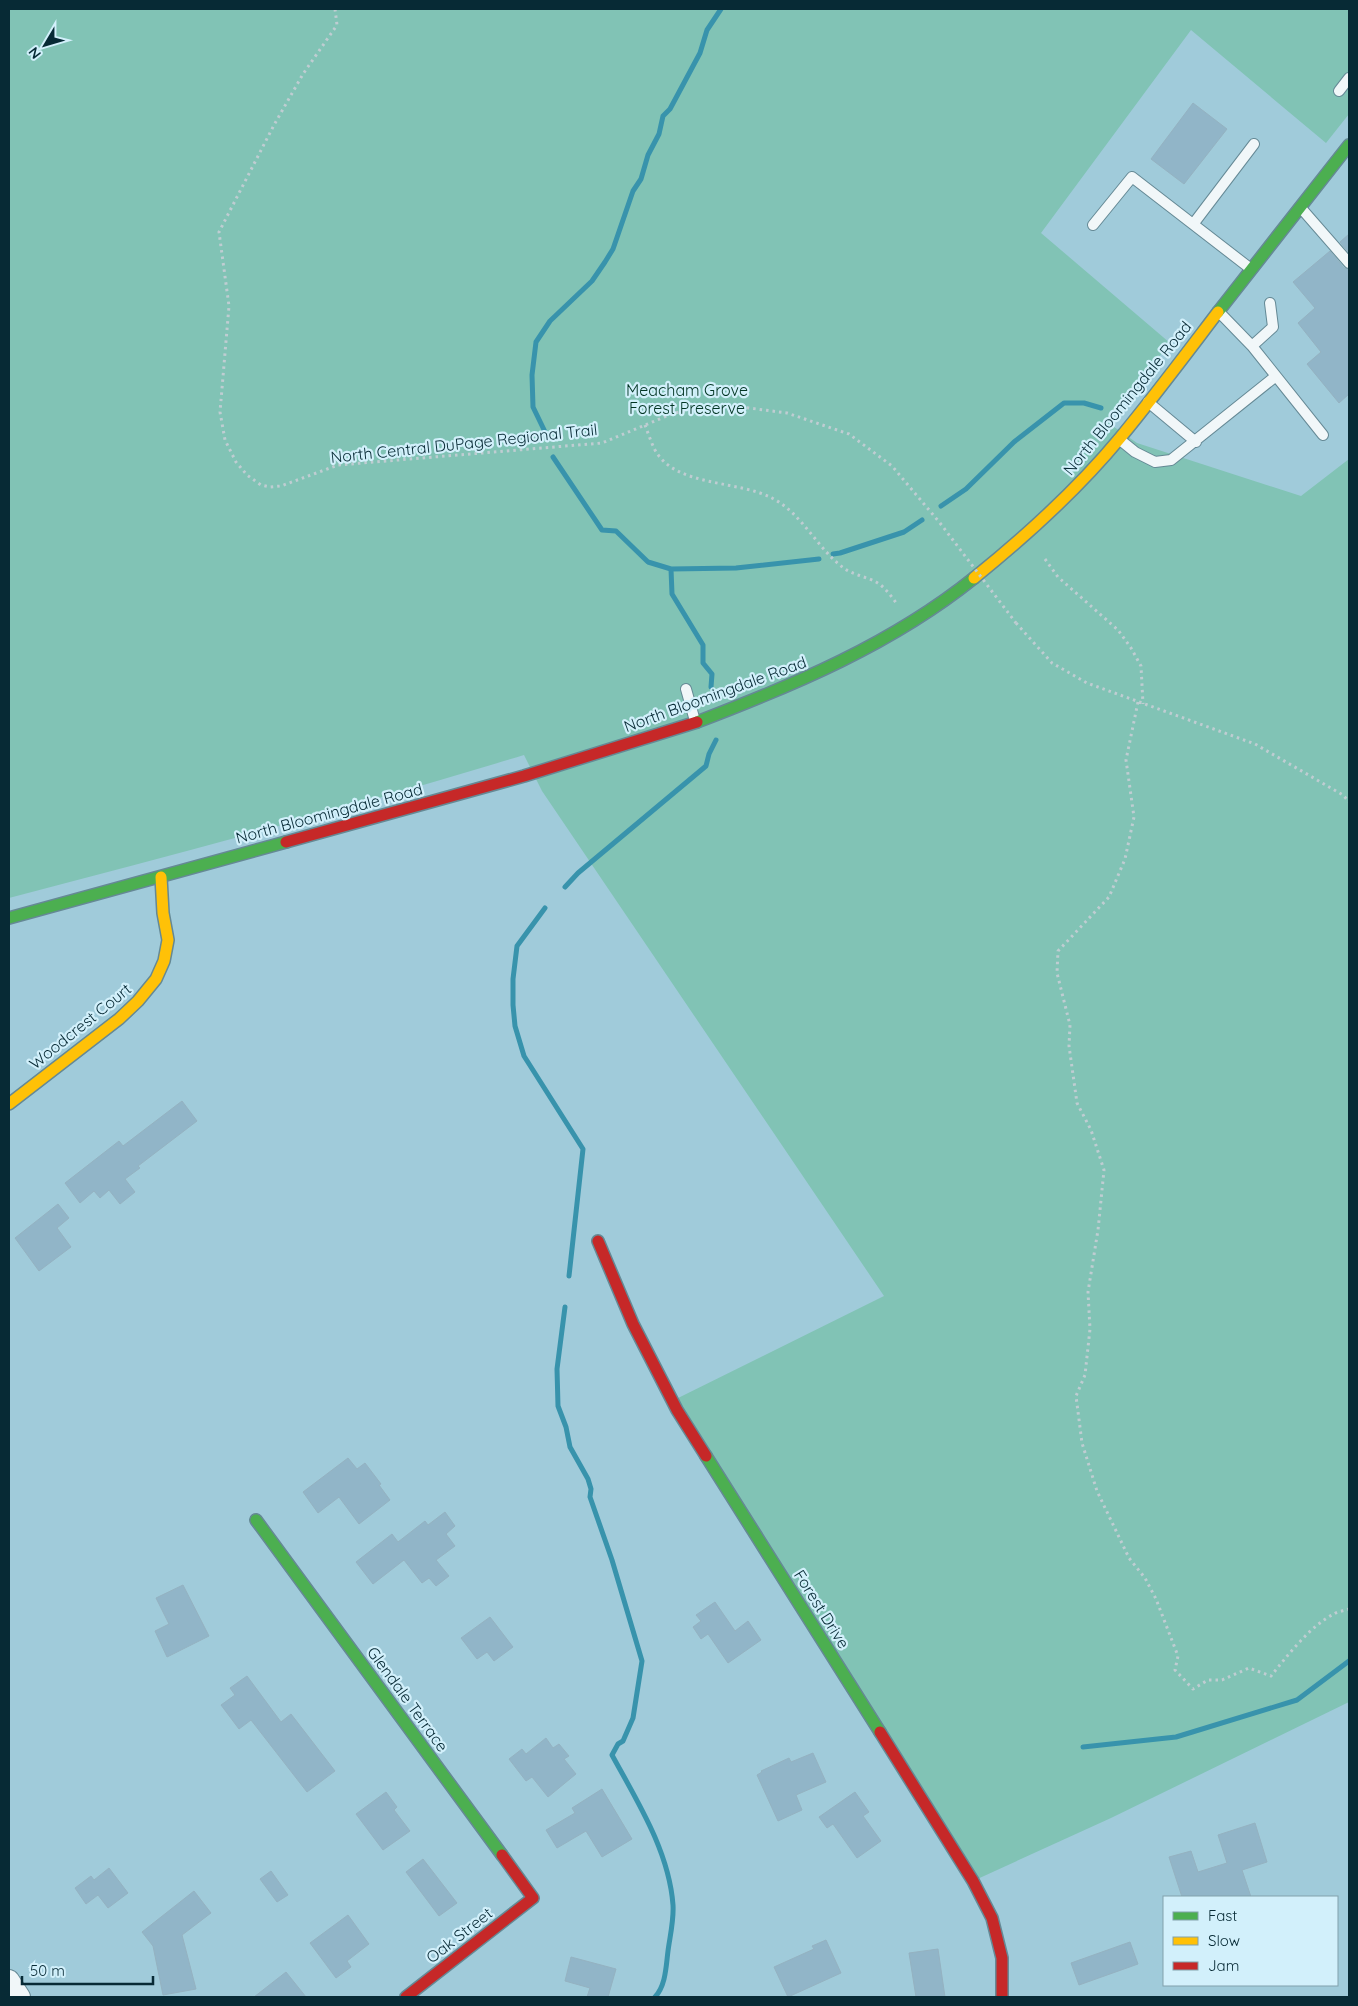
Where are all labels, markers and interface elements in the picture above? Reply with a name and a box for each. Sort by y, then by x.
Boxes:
north arrow [20,20,70,70]
text: N [24,43,45,63]
street label: North Bloomingdale Road [1059,317,1195,479]
park label: Meacham Grove Forest Preserve [626,380,748,418]
street label: North Central DuPage Regional Trail [330,419,598,467]
street label: North Bloomingdale Road [621,652,809,736]
street label: North Bloomingdale Road [233,778,425,848]
street label: Woodcrest Court [25,979,135,1073]
street label: Forest Drive [790,1566,854,1652]
street label: Glendale Terrace [363,1642,453,1756]
legend [1163,1896,1338,1986]
street label: Oak Street [422,1903,496,1967]
text: Fast [1208,1906,1237,1925]
text: Slow [1208,1931,1240,1950]
scale bar [22,1954,154,1986]
text: Jam [1208,1956,1239,1975]
text: 50 m [30,1961,65,1980]

